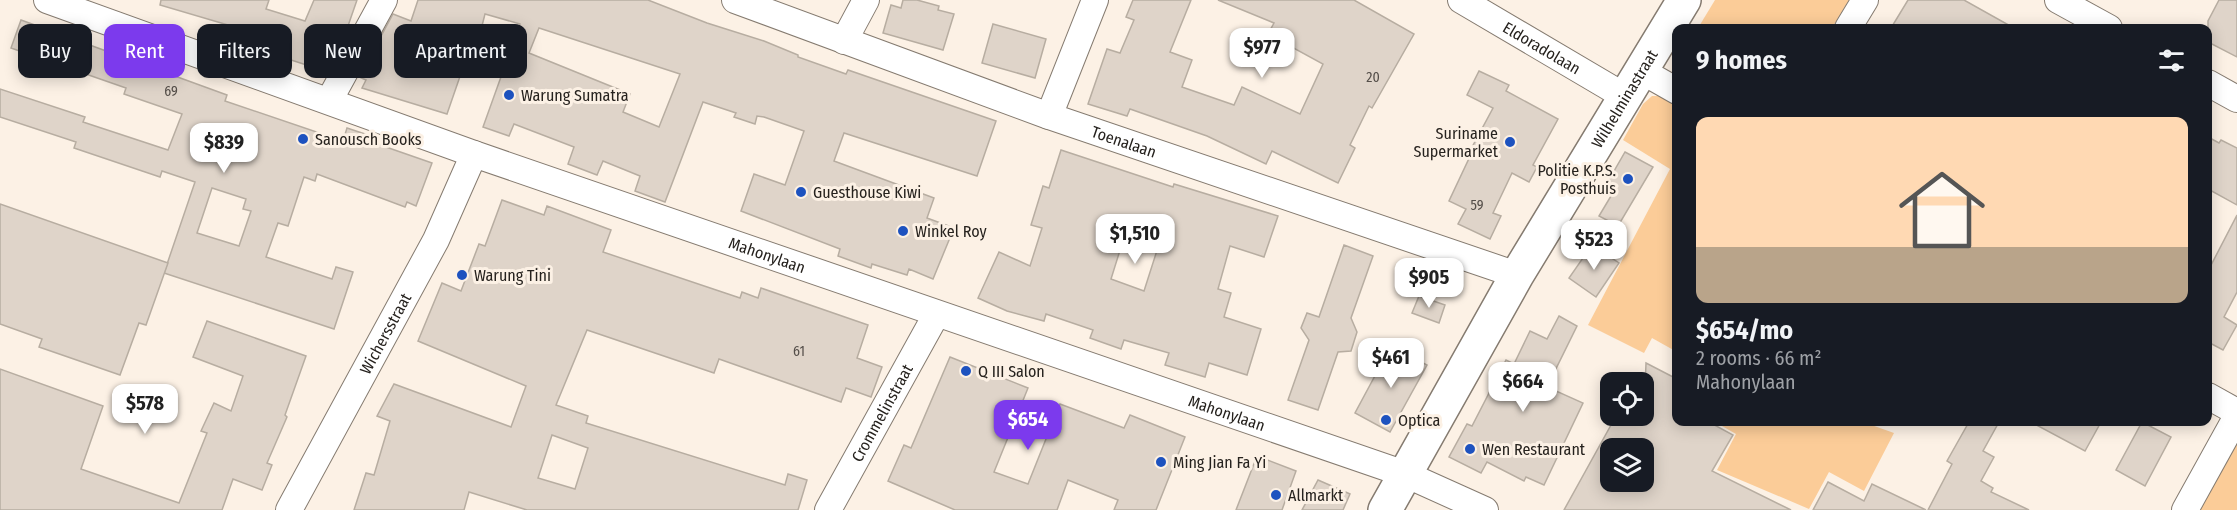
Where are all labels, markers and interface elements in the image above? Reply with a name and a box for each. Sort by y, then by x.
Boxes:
street label: Eldoradolaan [1500,18,1584,78]
chip: Buy [18,24,92,78]
chip: Rent [104,24,185,78]
chip: Filters [197,24,292,78]
chip: New [304,24,382,78]
chip: Apartment [394,24,527,78]
pin: $977 [1226,28,1298,79]
text: $977 [1244,35,1280,59]
icon: filters [2155,44,2188,77]
text: 9 homes [1696,45,1787,76]
street label: Wilhelminastraat [1588,46,1662,151]
house number: 20 [1366,69,1380,86]
house number: 69 [164,83,178,100]
place label: Warung Sumatra [521,86,629,105]
marker: Warung Sumatra [502,88,516,102]
street label: Toenalaan [1089,122,1159,162]
pin: $839 [188,123,260,174]
place label: Suriname Supermarket [1414,124,1499,161]
text: $839 [204,130,244,154]
place label: Sanousch Books [315,130,422,149]
marker: Sanousch Books [296,132,310,146]
marker: Suriname Supermarket [1503,135,1517,149]
icon: home [1888,156,1996,264]
place label: Politie K.P.S. Posthuis [1537,161,1616,198]
marker: Politie K.P.S. Posthuis [1621,172,1635,186]
place label: Guesthouse Kiwi [813,183,921,202]
marker: Guesthouse Kiwi [794,185,808,199]
house number: 59 [1470,197,1484,214]
pin: $1,510 [1086,214,1184,265]
pin: $523 [1558,220,1630,271]
text: $1,510 [1110,221,1160,245]
place label: Winkel Roy [915,222,987,241]
marker: Winkel Roy [896,224,910,238]
text: $523 [1575,227,1613,251]
street label: Mahonylaan [726,233,808,277]
pin: $905 [1393,258,1465,309]
text: $905 [1409,265,1449,289]
place label: Warung Tini [474,266,551,285]
marker: Warung Tini [455,268,469,282]
street label: Wichersstraat [356,289,416,377]
text: $654/mo [1696,315,1793,346]
pin: $461 [1355,338,1427,389]
house number: 61 [793,343,805,360]
text: $461 [1372,345,1410,369]
text: 2 rooms · 66 m² [1696,346,1822,370]
street label: Crommelinstraat [848,360,917,465]
place label: Q III Salon [978,362,1045,381]
pin: $664 [1487,362,1559,413]
marker: Q III Salon [959,364,973,378]
text: $664 [1502,369,1544,393]
text: Mahonylaan [1696,370,1796,394]
map controls [1600,372,1654,492]
button: locate [1600,372,1654,426]
pin: $578 [109,384,181,435]
text: $578 [126,391,164,415]
street label: Mahonylaan [1186,391,1267,435]
pin: $654 [992,400,1064,451]
text: $654 [1008,407,1048,431]
place label: Optica [1398,411,1441,430]
marker: Optica [1379,413,1393,427]
button: layers [1600,438,1654,492]
place label: Wen Restaurant [1482,440,1586,459]
marker: Wen Restaurant [1463,442,1477,456]
place label: Ming Jian Fa Yi [1173,453,1266,472]
marker: Ming Jian Fa Yi [1154,455,1168,469]
place label: Allmarkt [1288,486,1344,505]
marker: Allmarkt [1269,488,1283,502]

